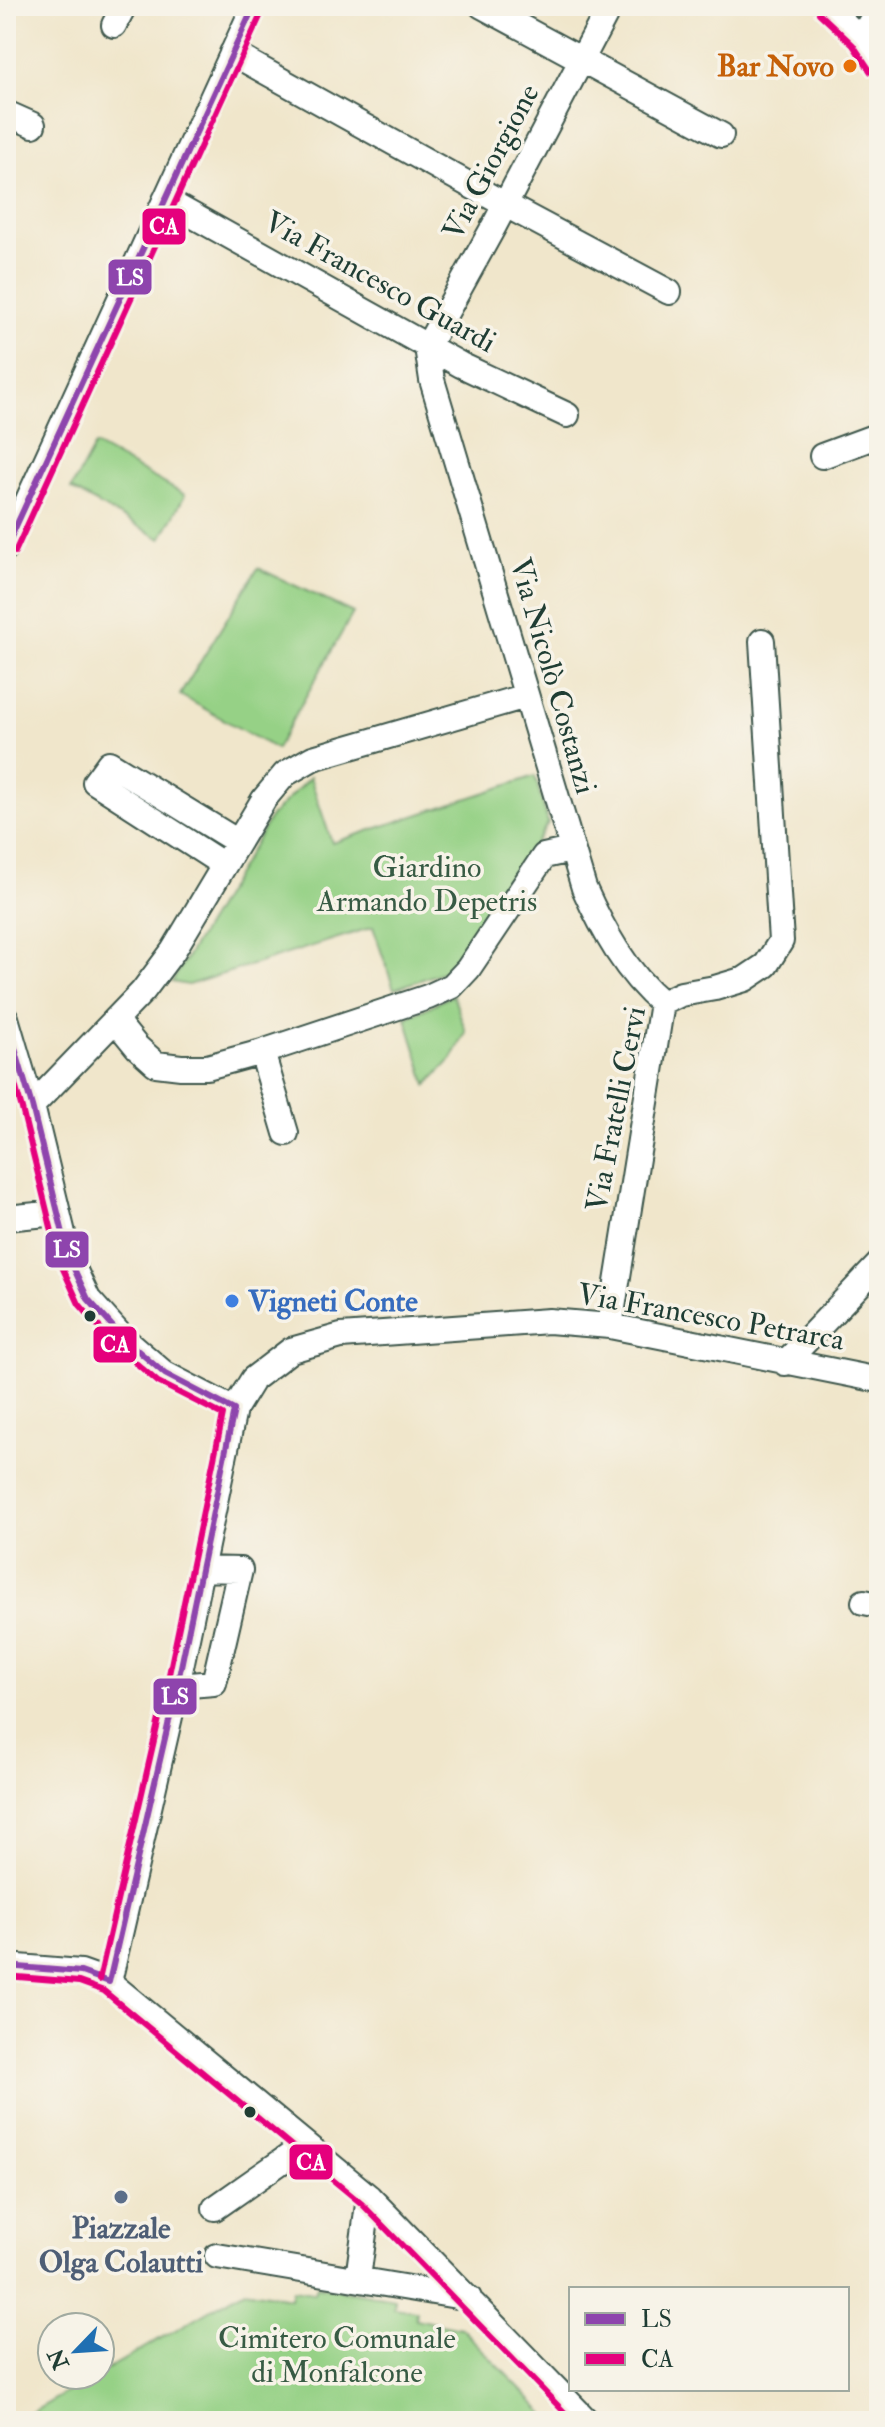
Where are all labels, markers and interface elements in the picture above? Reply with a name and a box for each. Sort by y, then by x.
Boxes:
place label: Bar Novo [717,48,834,85]
marker: Bar Novo [841,57,859,75]
street label: Via Giorgione [434,78,548,246]
street label: Via Francesco Guardi [258,203,502,361]
line badge: CA [141,207,187,246]
text: CA [149,213,180,241]
line badge: LS [107,258,153,296]
text: LS [116,264,144,292]
street label: Via Nicolò Costanzi [502,554,604,798]
park label: Giardino Armando Depetris [316,849,537,920]
street label: Via Fratelli Cervi [578,1003,654,1215]
line badge: LS [44,1230,90,1269]
text: LS [53,1236,81,1264]
street label: Via Francesco Petrarca [575,1275,848,1359]
place label: Vigneti Conte [247,1283,418,1320]
marker: Vigneti Conte [223,1292,241,1310]
unlabelled marker [82,1308,98,1324]
line badge: CA [92,1325,138,1364]
text: CA [100,1331,131,1359]
line badge: LS [152,1677,198,1716]
text: LS [161,1683,189,1711]
unlabelled marker [242,2104,258,2120]
line badge: CA [288,2143,334,2181]
text: CA [296,2149,327,2177]
marker: Piazzale Olga Colautti [112,2188,130,2206]
place label: Piazzale Olga Colautti [39,2210,203,2281]
legend [569,2287,849,2391]
text: LS [641,2304,672,2335]
north arrow [36,2311,116,2391]
park label: Cimitero Comunale di Monfalcone [218,2320,456,2391]
text: N [42,2344,76,2375]
text: CA [641,2344,674,2375]

